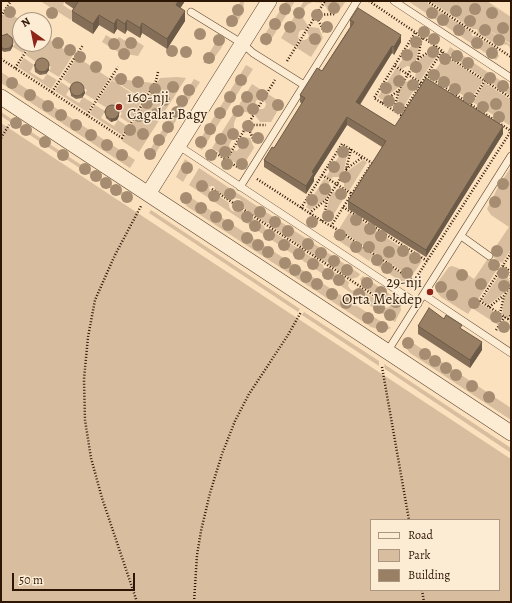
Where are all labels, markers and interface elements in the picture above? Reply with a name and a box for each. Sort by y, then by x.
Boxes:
north arrow [12,12,52,52]
text: N [18,14,33,31]
place label: 160-nji Cagalar Bagy [127,89,207,124]
marker: 160-nji Cagalar Bagy [114,102,124,112]
place label: 29-nji Orta Mekdep [342,274,422,309]
marker: 29-nji Orta Mekdep [425,287,435,297]
legend [370,519,500,591]
text: Road [408,527,433,543]
text: Park [408,547,431,563]
scale bar [14,565,137,591]
text: Building [408,567,450,583]
text: 50 m [19,572,43,588]

